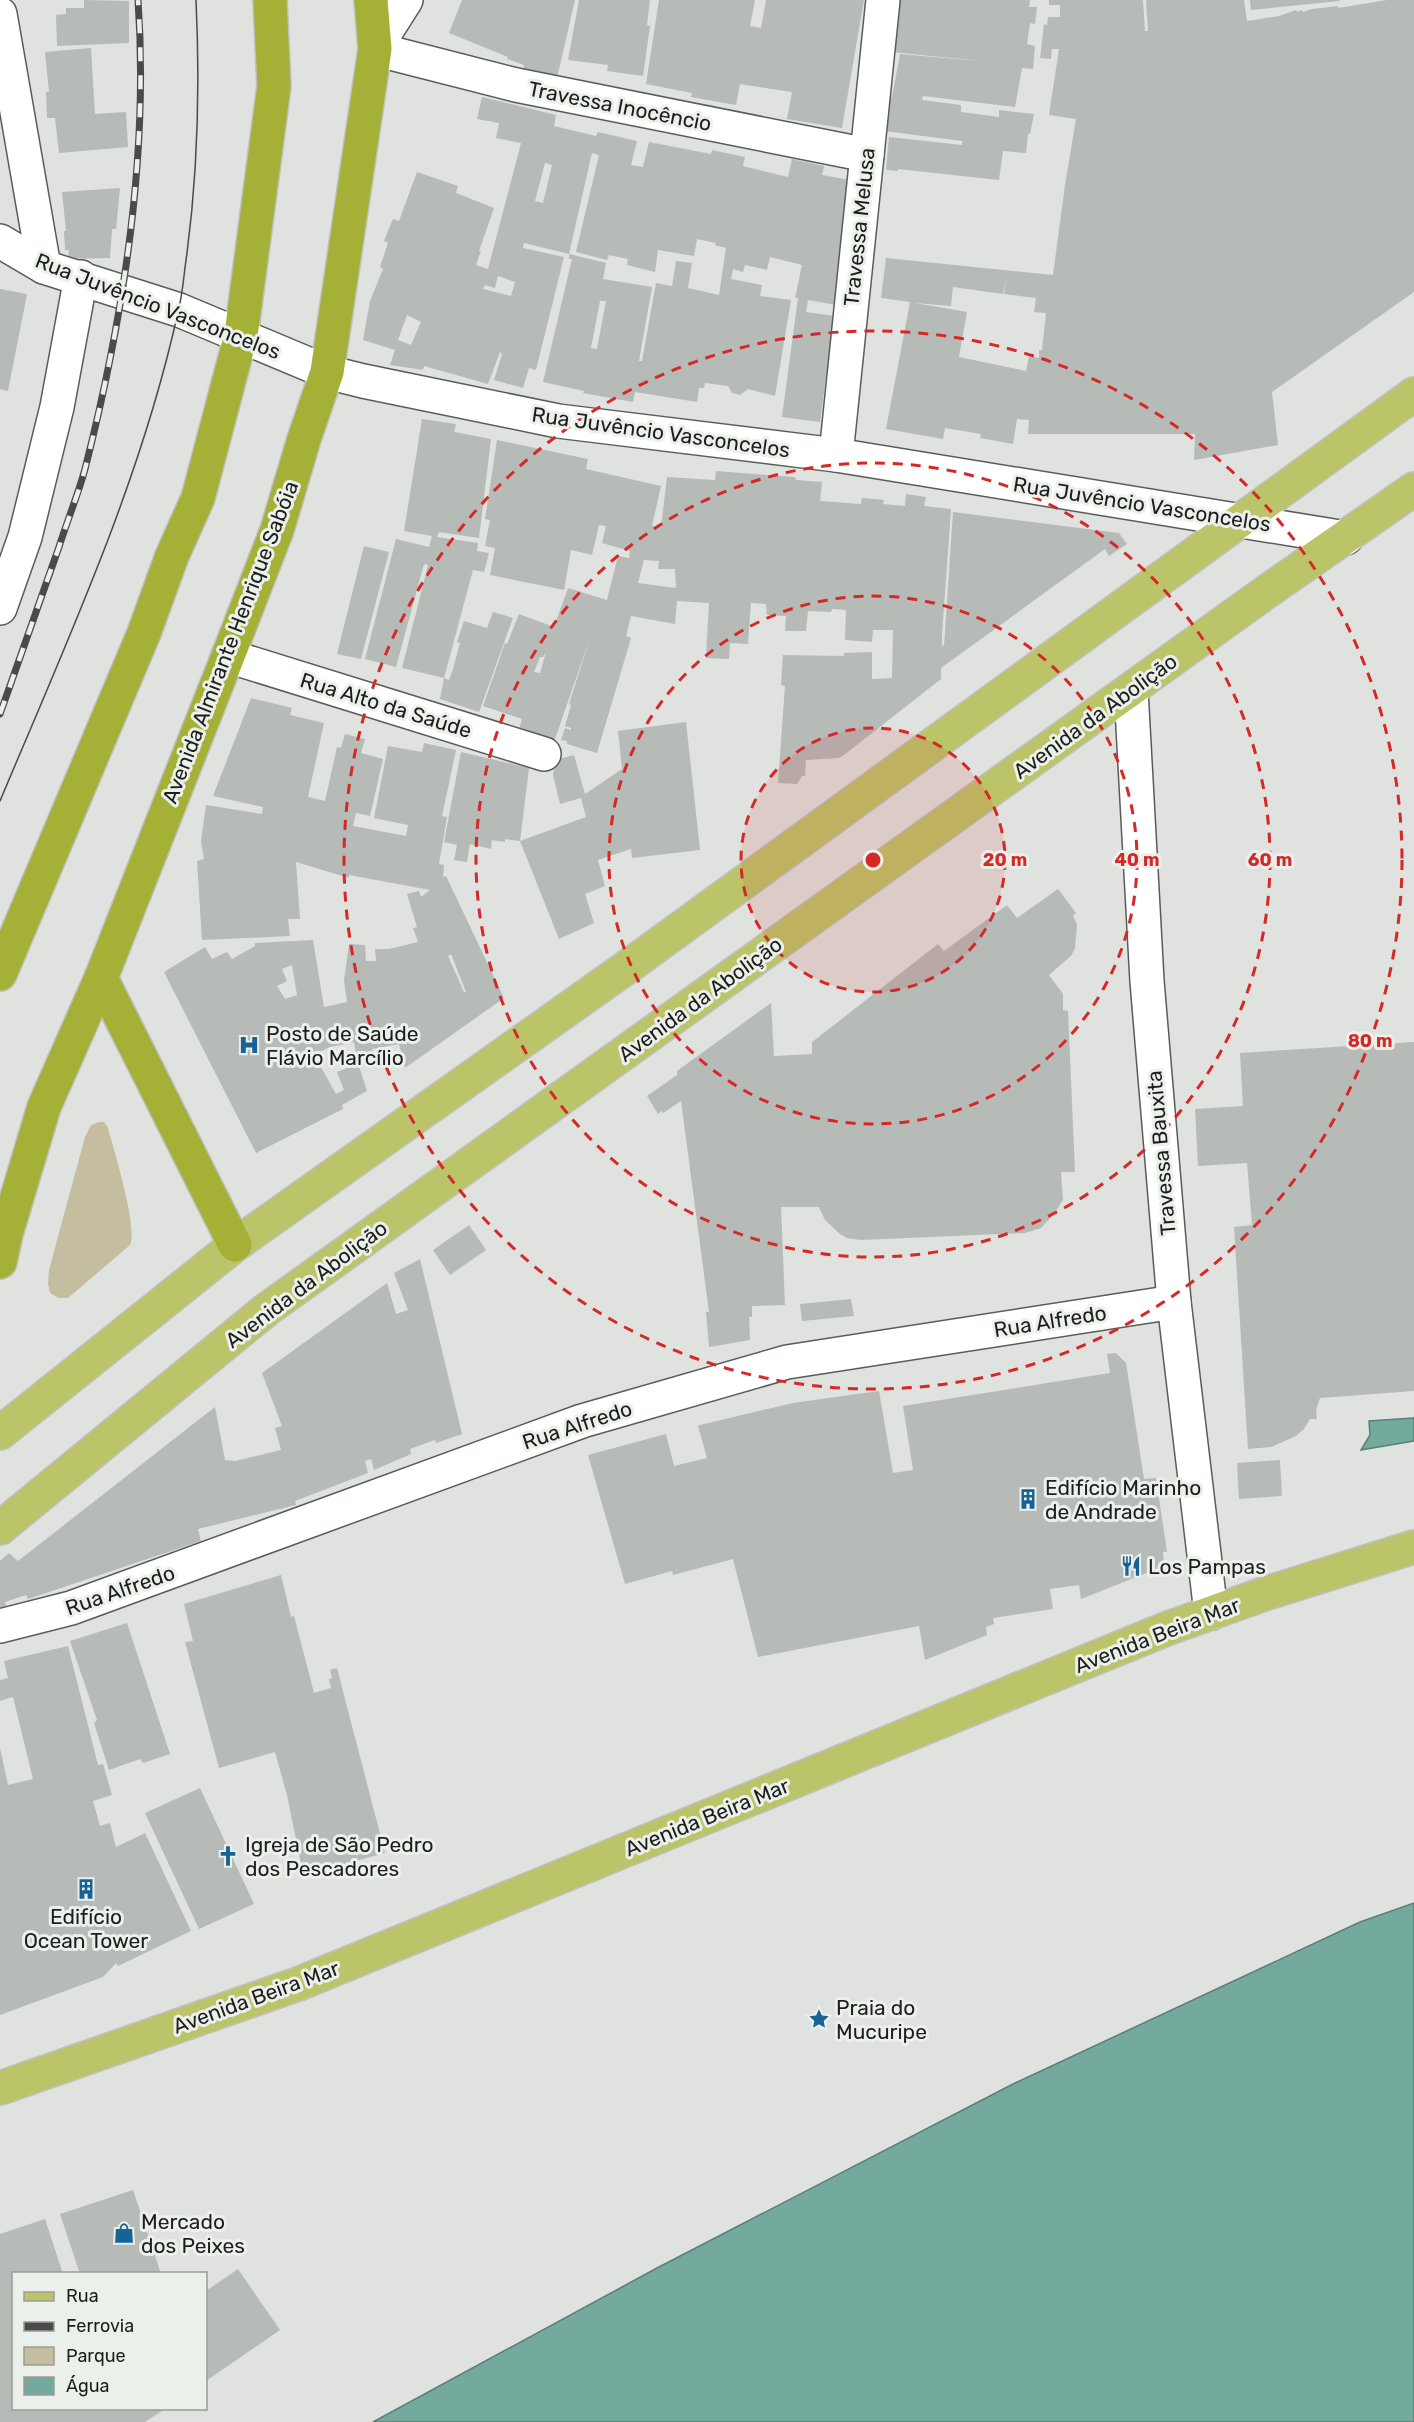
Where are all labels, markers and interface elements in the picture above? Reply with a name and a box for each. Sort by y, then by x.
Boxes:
street label: Travessa Inocêncio [526,76,714,136]
street label: Travessa Melusa [838,146,880,308]
street label: Rua Juvêncio Vasconcelos [32,248,284,364]
street label: Rua Juvêncio Vasconcelos [530,401,792,463]
street label: Rua Juvêncio Vasconcelos [1011,471,1273,537]
street label: Avenida Almirante Henrique Sabóia [157,477,303,807]
street label: Avenida da Abolição [1008,648,1182,784]
street label: Rua Alto da Saúde [297,667,475,743]
text: 20 m [983,849,1027,871]
text: 40 m [1115,849,1159,871]
text: 60 m [1248,849,1292,871]
centre of rings [863,850,883,870]
street label: Avenida da Abolição [613,931,787,1067]
place label: Posto de Saúde Flávio Marcílio [266,1021,418,1070]
text: 80 m [1348,1030,1392,1052]
hospital icon: Posto de Saúde Flávio Marcílio [237,1033,261,1057]
street label: Travessa Bauxita [1141,1070,1181,1236]
street label: Avenida da Abolição [220,1215,392,1353]
street label: Rua Alfredo [992,1300,1108,1342]
street label: Rua Alfredo [519,1396,635,1454]
place label: Edifício Marinho de Andrade [1045,1475,1201,1524]
building icon: Edifício Marinho de Andrade [1016,1487,1040,1511]
restaurant icon: Los Pampas [1119,1554,1143,1578]
place label: Los Pampas [1148,1554,1266,1579]
street label: Rua Alfredo [62,1560,178,1620]
street label: Avenida Beira Mar [1071,1592,1243,1678]
street label: Avenida Beira Mar [621,1773,793,1861]
place label: Igreja de São Pedro dos Pescadores [245,1832,434,1881]
church icon: Igreja de São Pedro dos Pescadores [216,1844,240,1868]
building icon: Edifício Ocean Tower [74,1877,98,1901]
place label: Edifício Ocean Tower [24,1904,148,1953]
street label: Avenida Beira Mar [169,1955,343,2039]
place label: Praia do Mucuripe [836,1995,927,2044]
place icon: Praia do Mucuripe [807,2007,831,2031]
place label: Mercado dos Peixes [141,2209,245,2258]
shop icon: Mercado dos Peixes [112,2221,136,2245]
legend [12,2272,207,2410]
text: Rua [66,2285,99,2307]
text: Ferrovia [66,2315,134,2337]
text: Parque [66,2345,126,2367]
text: Água [66,2375,109,2397]

